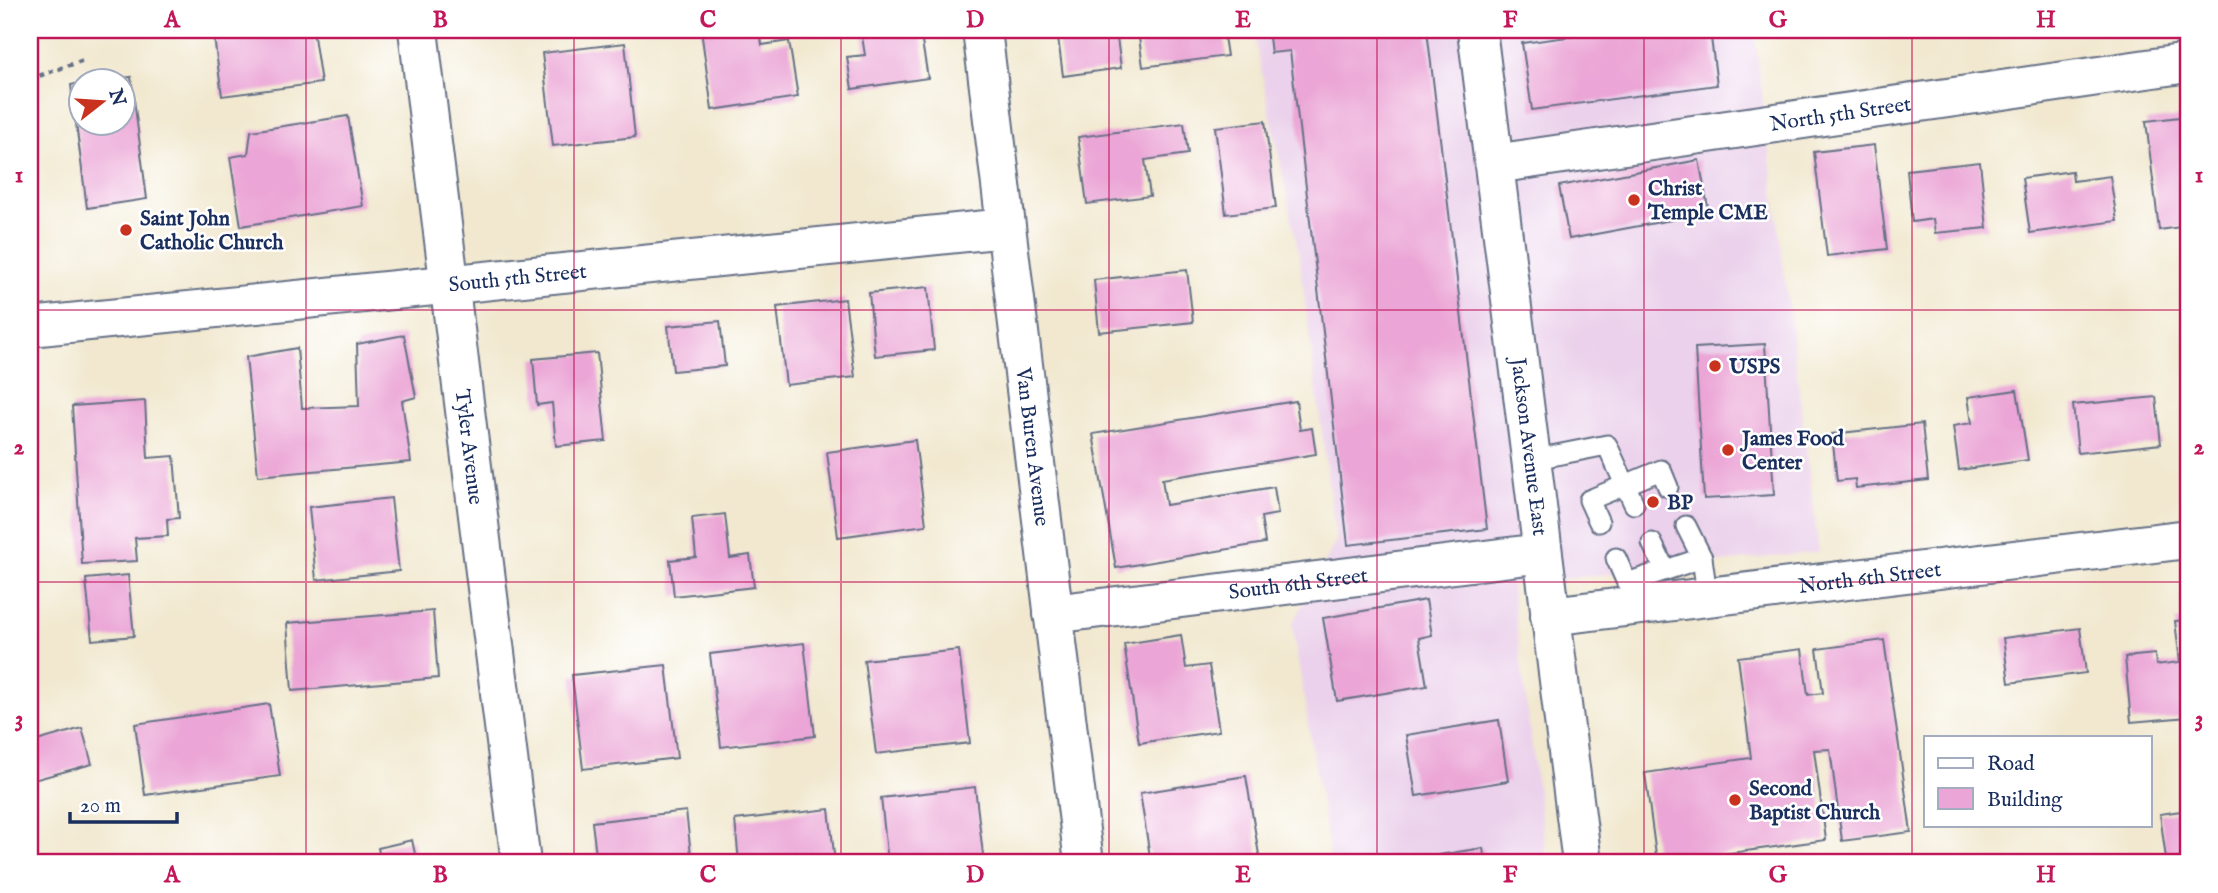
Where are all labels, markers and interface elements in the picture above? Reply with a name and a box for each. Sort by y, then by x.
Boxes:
text: A [163,6,181,35]
text: B [432,6,448,35]
text: C [700,6,717,35]
text: D [966,6,984,35]
text: E [1235,6,1251,35]
text: F [1503,6,1518,35]
text: G [1769,6,1788,35]
text: H [2036,6,2056,35]
north arrow [66,66,136,136]
text: N [102,85,130,110]
street label: North 5th Street [1768,91,1913,139]
text: 1 [15,161,23,190]
text: 1 [2195,161,2203,190]
place label: Christ Temple CME [1647,176,1768,227]
marker: Christ Temple CME [1626,192,1642,208]
place label: Saint John Catholic Church [140,206,284,257]
marker: Saint John Catholic Church [118,222,134,238]
street label: South 5th Street [447,259,588,299]
street label: Jackson Avenue East [1503,354,1553,537]
place label: USPS [1728,354,1781,381]
marker: USPS [1707,358,1723,374]
street label: Van Buren Avenue [1008,365,1055,528]
street label: Tyler Avenue [448,388,489,507]
place label: James Food Center [1739,426,1845,477]
text: 2 [14,433,25,462]
text: 2 [2194,433,2205,462]
marker: James Food Center [1720,442,1736,458]
place label: BP [1667,490,1694,517]
marker: BP [1645,494,1661,510]
street label: North 6th Street [1797,557,1943,601]
street label: South 6th Street [1227,563,1369,607]
text: 3 [15,705,23,734]
text: 3 [2195,705,2203,734]
legend [1924,736,2152,826]
text: Road [1987,751,2035,778]
place label: Second Baptist Church [1749,776,1881,827]
scale bar [70,781,177,825]
text: Building [1987,787,2063,814]
marker: Second Baptist Church [1727,792,1743,808]
text: 20 m [80,793,121,820]
text: A [163,861,181,890]
text: B [432,861,448,890]
text: C [700,861,717,890]
text: D [966,861,984,890]
text: E [1235,861,1251,890]
text: F [1503,861,1518,890]
text: G [1769,861,1788,890]
text: H [2036,861,2056,890]

